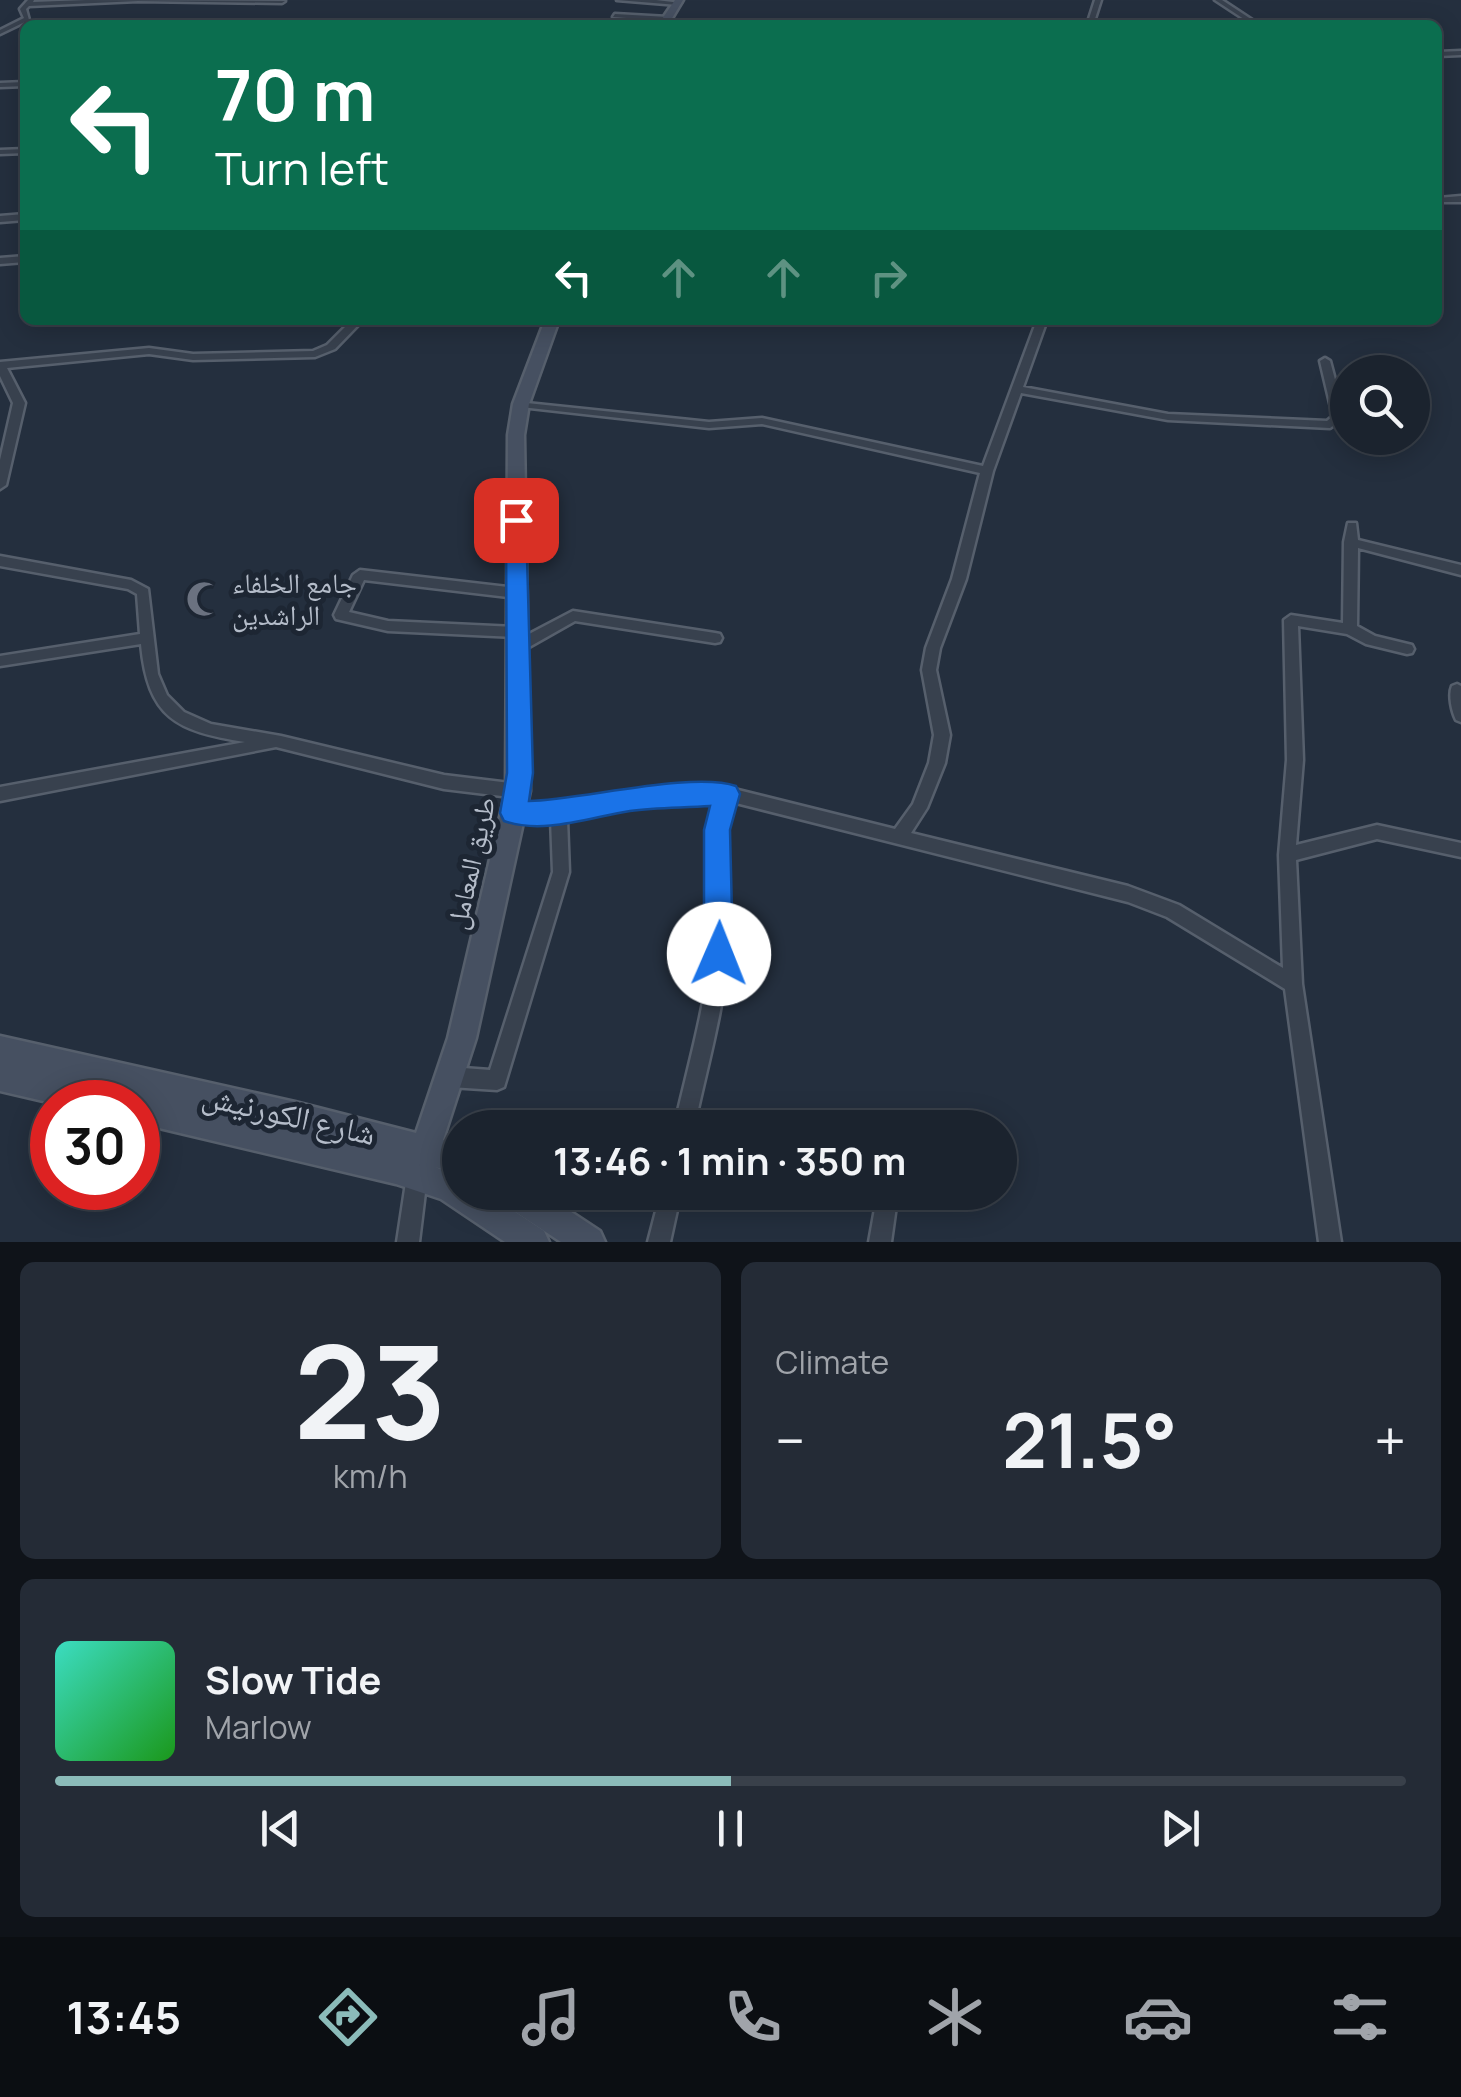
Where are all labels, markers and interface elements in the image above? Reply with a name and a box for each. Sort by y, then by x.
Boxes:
text: 70 m [215,46,375,142]
icon: left [50,60,180,190]
text: Turn left [215,137,389,199]
icon: left [546,250,601,305]
icon: ahead [651,250,706,305]
icon: ahead [756,250,811,305]
icon: right [861,250,916,305]
map controls [1330,355,1430,455]
button: search [1330,355,1430,455]
pin [474,478,559,563]
icon: arrive [489,493,544,548]
place label: جامع الخلفاء الراشدين [232,563,357,633]
mosque icon: جامع الخلفاء الراشدين [185,580,223,618]
street label: طريق المعامل [436,793,504,933]
position arrow [667,902,771,1006]
street label: شارع الكورنيش [198,1073,380,1155]
speed limit sign: 30 [30,1080,160,1210]
text: 13:46 · 1 min · 350 m [553,1134,906,1186]
text: 23 [294,1300,447,1478]
text: Climate [776,1340,889,1384]
text: 21.5° [1002,1388,1177,1491]
text: − [776,1402,805,1478]
text: + [1374,1402,1406,1478]
text: km/h [333,1454,407,1498]
text: Slow Tide [205,1653,382,1705]
text: Marlow [205,1705,312,1749]
icon: previous [253,1801,308,1856]
icon: pause [703,1801,758,1856]
icon: next [1153,1801,1208,1856]
icon: directions [313,1982,383,2052]
icon: music [516,1982,586,2052]
icon: phone [718,1982,788,2052]
icon: climate [920,1982,990,2052]
icon: car [1123,1982,1193,2052]
icon: filters [1325,1982,1395,2052]
text: 13:45 [66,1986,181,2048]

